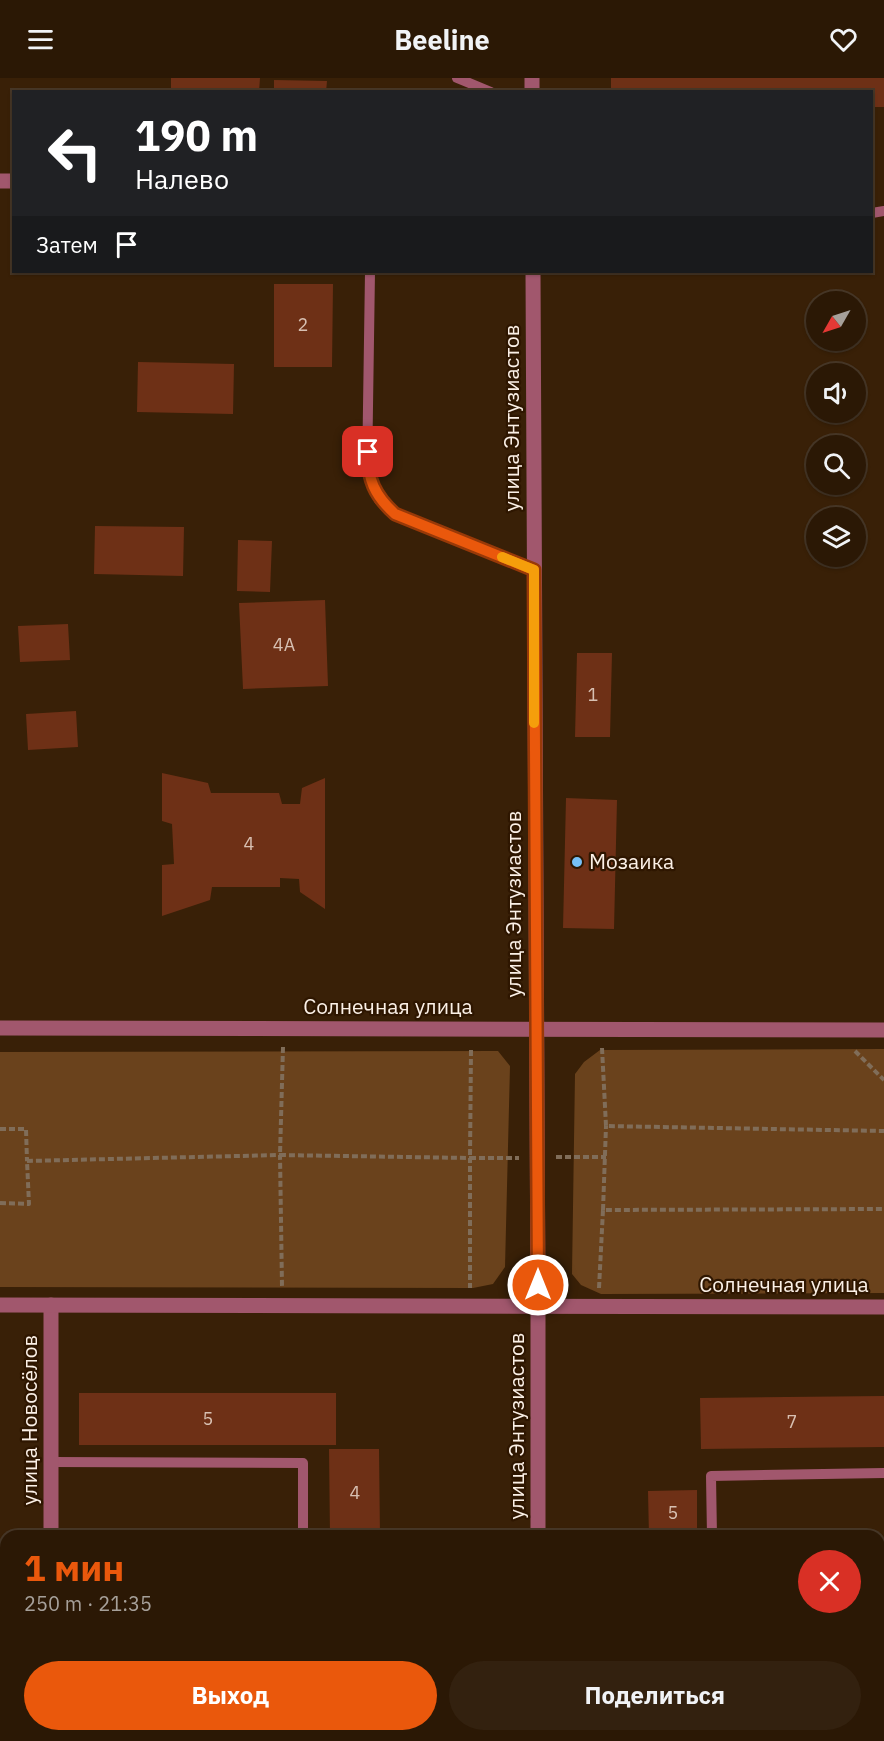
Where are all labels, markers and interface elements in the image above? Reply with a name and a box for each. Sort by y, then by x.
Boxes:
text: Beeline [394,22,490,57]
icon: menu [24,23,57,56]
icon: heart [827,23,860,56]
text: 190 m [135,108,258,163]
icon: left [36,114,114,192]
text: Налево [135,161,229,196]
icon: arrive [110,228,143,261]
text: Затем [36,230,98,259]
north arrow [806,291,866,351]
map controls [806,291,866,567]
house number: 2 [298,313,308,336]
street label: улица Энтузиастов [497,324,525,512]
button: sound [806,363,866,423]
pin [342,426,393,477]
icon: arrive [351,435,384,468]
button: search [806,435,866,495]
button: layers [806,507,866,567]
house number: 4А [273,633,296,656]
house number: 1 [588,683,598,706]
street label: улица Энтузиастов [499,810,527,998]
house number: 4 [244,832,255,855]
place label: Мозаика [589,847,674,875]
marker: Мозаика [570,855,584,869]
street label: Солнечная улица [303,992,473,1020]
position arrow [506,1253,570,1317]
street label: Солнечная улица [699,1270,869,1298]
street label: улица Энтузиастов [502,1332,530,1520]
street label: улица Новосёлов [15,1335,43,1505]
house number: 5 [203,1407,213,1430]
house number: 7 [787,1410,797,1433]
house number: 4 [350,1481,361,1504]
house number: 5 [668,1501,678,1524]
text: 1 мин [24,1544,124,1591]
button: close [798,1550,861,1613]
text: 250 m · 21:35 [24,1590,152,1617]
button: Выход [24,1661,437,1730]
button: Поделиться [449,1661,861,1730]

